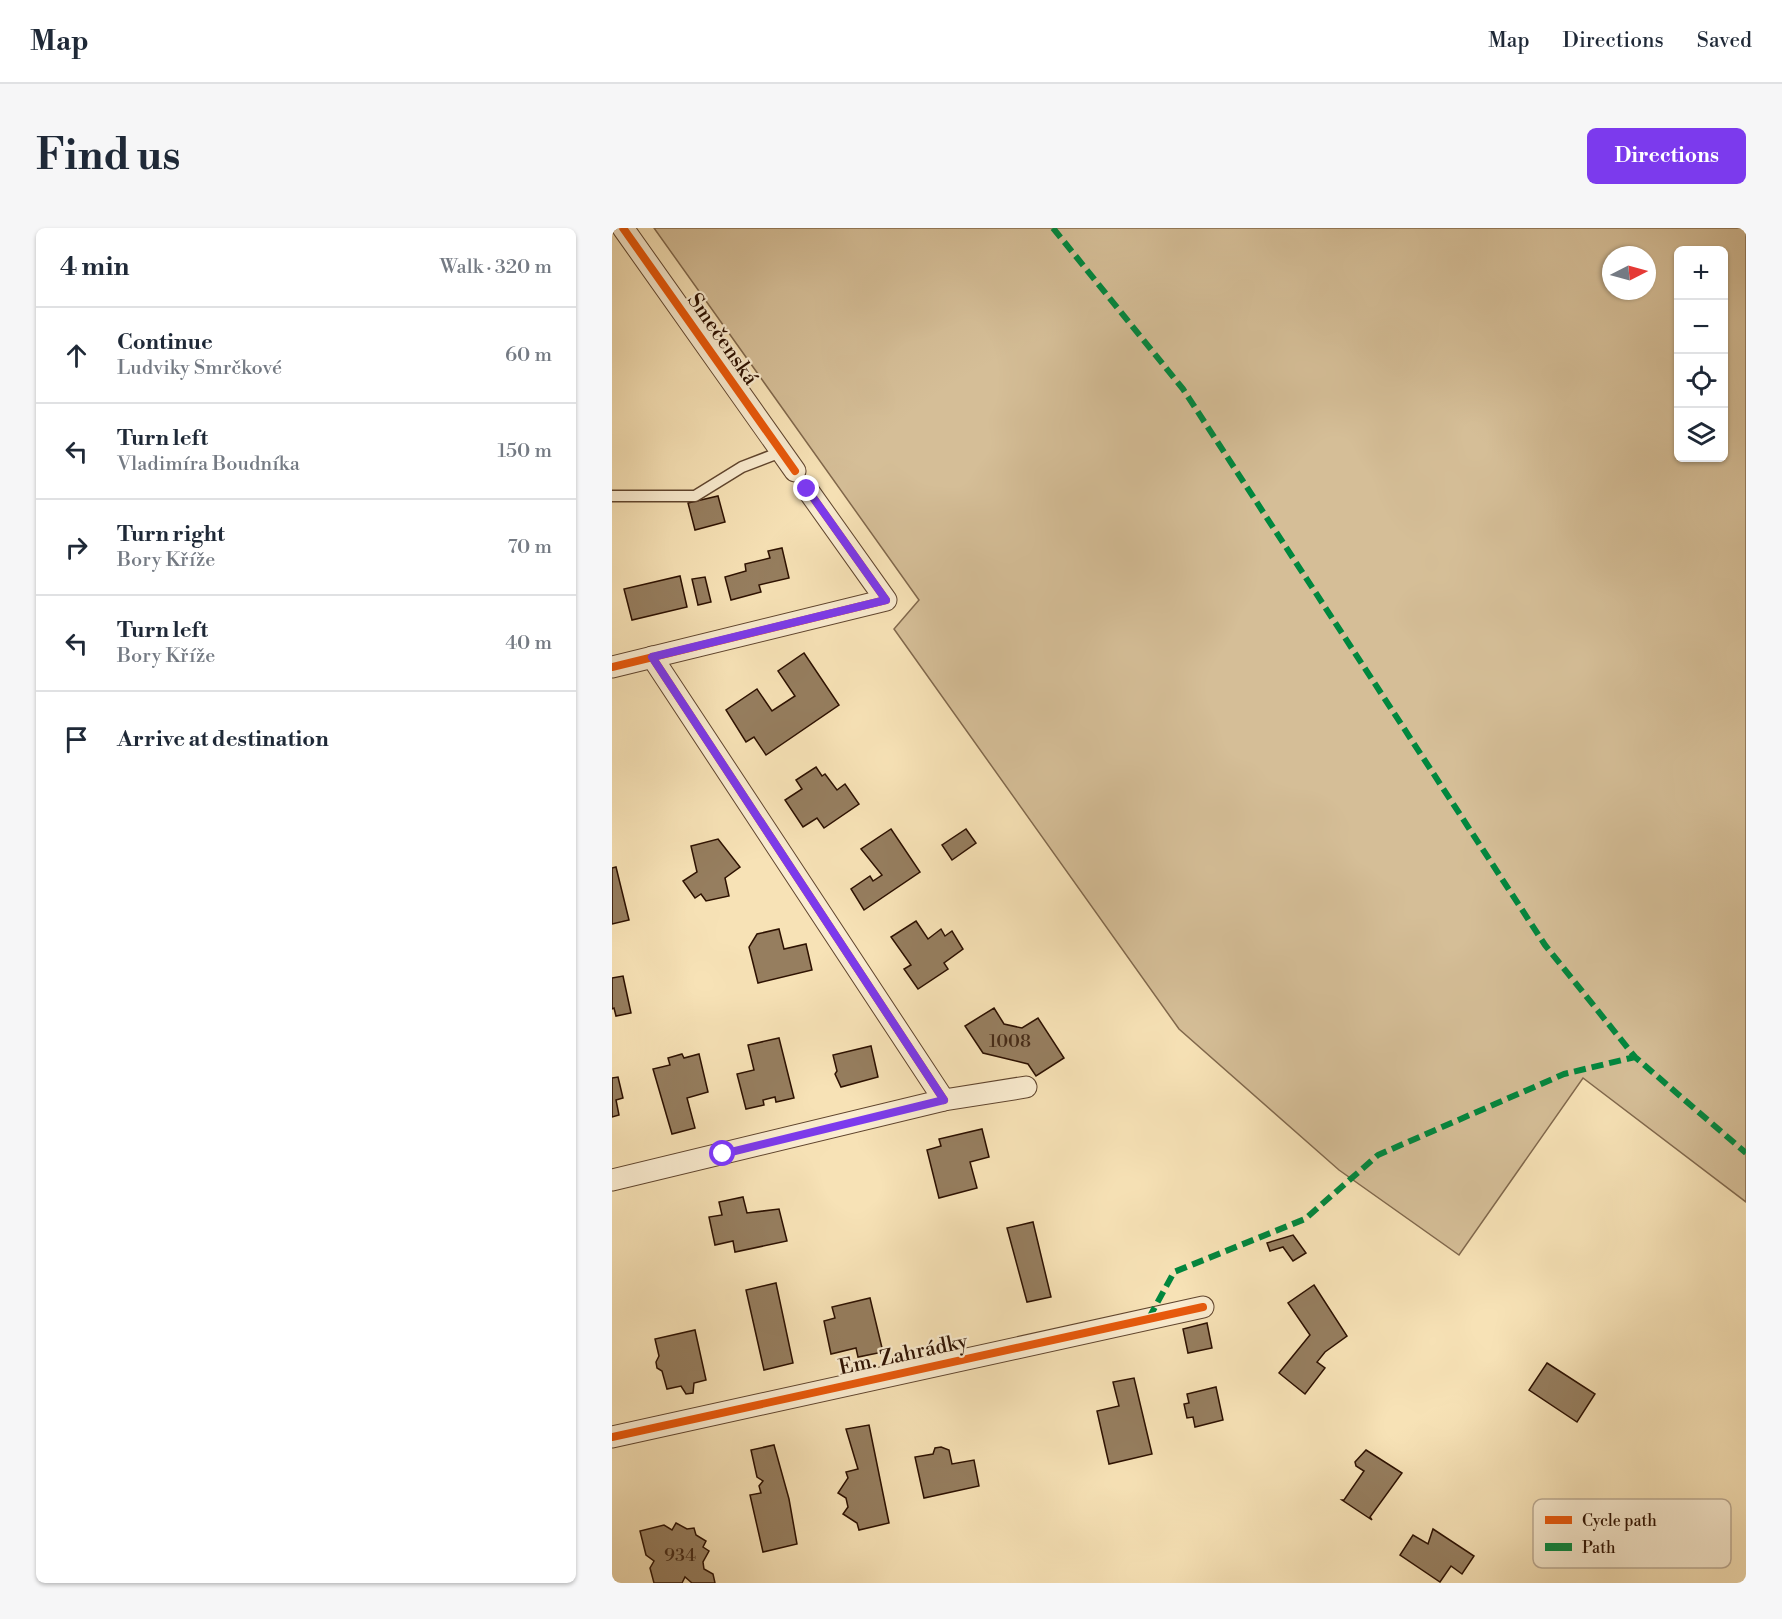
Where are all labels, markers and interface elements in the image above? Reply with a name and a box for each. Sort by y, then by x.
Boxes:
text: Map [30,24,89,59]
text: Map [1488,28,1530,54]
text: Directions [1563,28,1664,54]
text: Saved [1697,28,1752,54]
button: Directions [1587,128,1746,184]
text: Find us [36,130,180,183]
north arrow [1602,246,1656,300]
map controls [1674,246,1728,462]
button: + [1674,246,1728,300]
text: 4 min [60,251,130,283]
text: Walk · 320 m [440,255,552,280]
street label: Smečenská [681,289,764,391]
button: − [1674,300,1728,354]
text: Continue [117,329,213,356]
icon: ahead [60,339,93,372]
text: 60 m [505,343,552,368]
button: locate [1674,354,1728,408]
text: Ludviky Smrčkové [117,356,282,381]
button: layers [1674,408,1728,462]
text: Turn left [117,425,208,452]
icon: left [60,435,93,468]
text: 150 m [497,439,552,464]
text: Vladimíra Boudníka [117,452,300,477]
route end [793,475,819,501]
text: Turn right [117,521,225,548]
icon: right [60,531,93,564]
text: 70 m [508,535,552,560]
text: Bory Kříže [117,548,215,573]
text: Turn left [117,617,208,644]
icon: left [60,627,93,660]
text: 40 m [505,631,552,656]
text: Bory Kříže [117,644,215,669]
icon: arrive [60,723,93,756]
text: Arrive at destination [117,726,329,753]
house number: 1008 [989,1030,1031,1053]
route start [709,1140,735,1166]
street label: Em. Zahrádky [836,1328,971,1381]
legend [1533,1499,1731,1568]
text: Cycle path [1582,1511,1657,1531]
text: Path [1582,1538,1616,1558]
house number: 934 [664,1544,696,1567]

